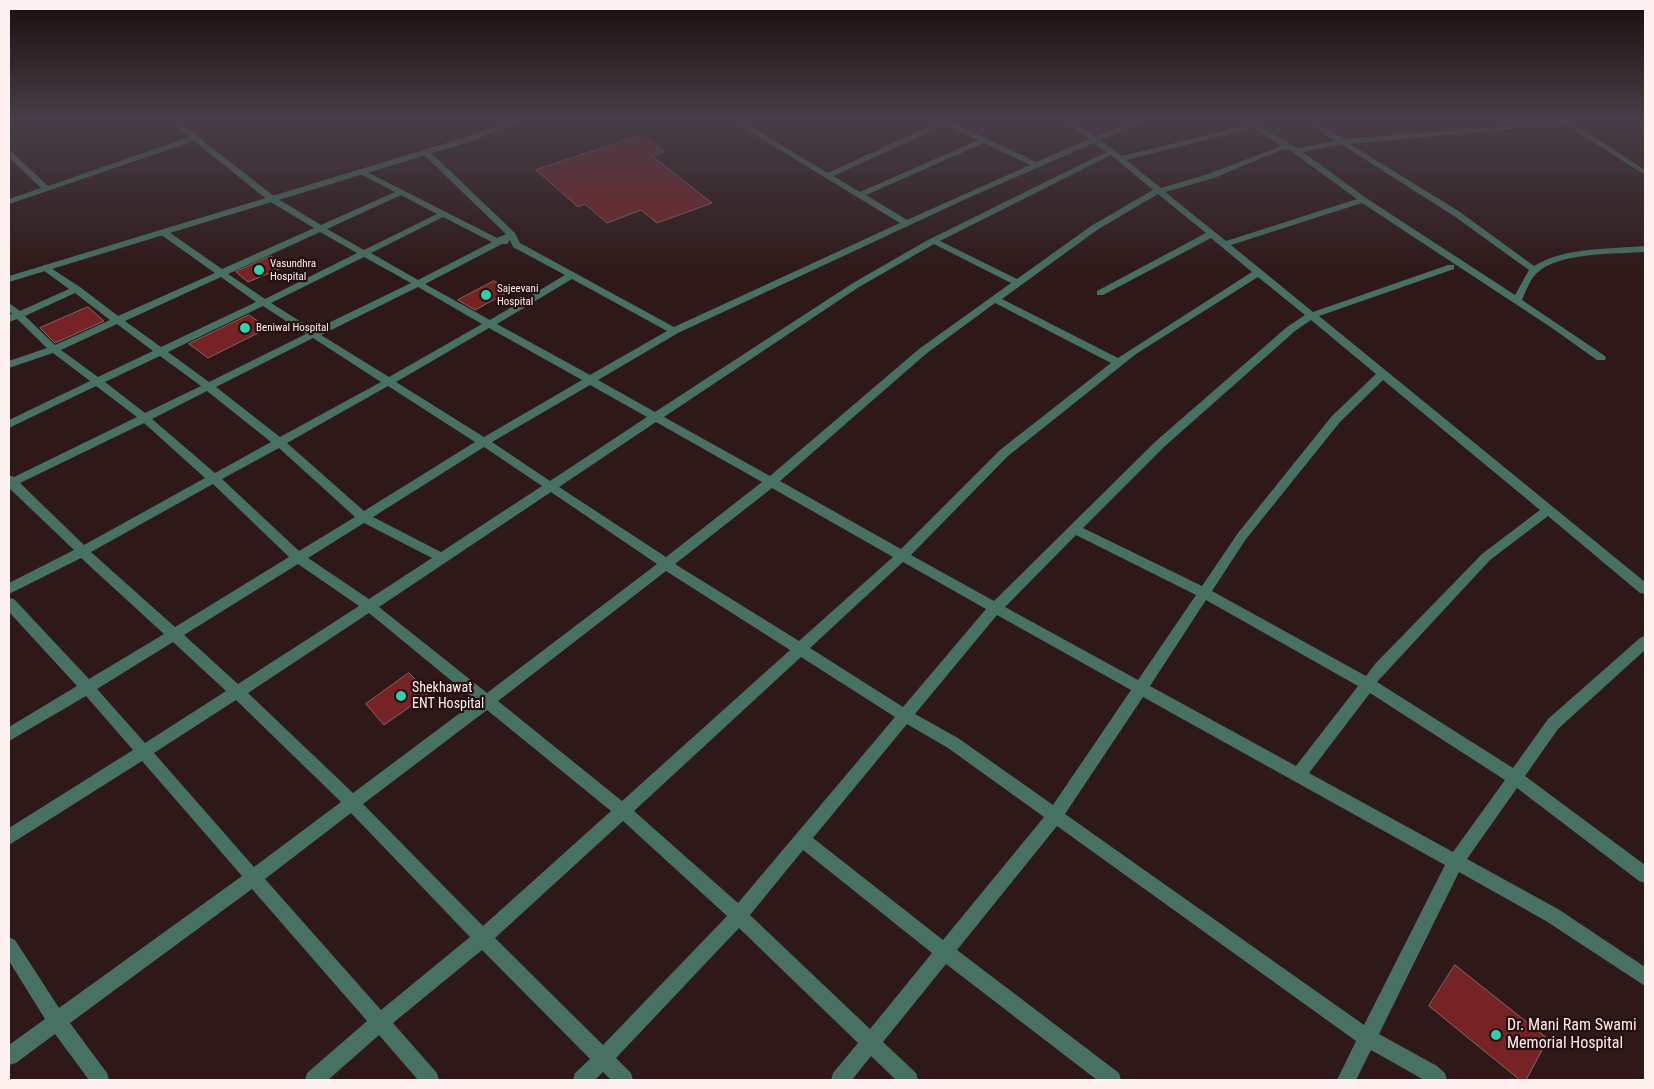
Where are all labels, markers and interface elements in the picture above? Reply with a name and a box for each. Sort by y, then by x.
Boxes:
place label: Vasundhra Hospital [270,257,316,283]
marker: Vasundhra Hospital [252,263,266,277]
place label: Sajeevani Hospital [497,282,538,308]
marker: Sajeevani Hospital [479,288,493,302]
marker: Beniwal Hospital [238,321,252,335]
place label: Beniwal Hospital [256,321,329,335]
place label: Shekhawat ENT Hospital [412,680,484,712]
marker: Shekhawat ENT Hospital [394,689,408,703]
place label: Dr. Mani Ram Swami Memorial Hospital [1507,1016,1637,1054]
marker: Dr. Mani Ram Swami Memorial Hospital [1489,1028,1503,1042]

